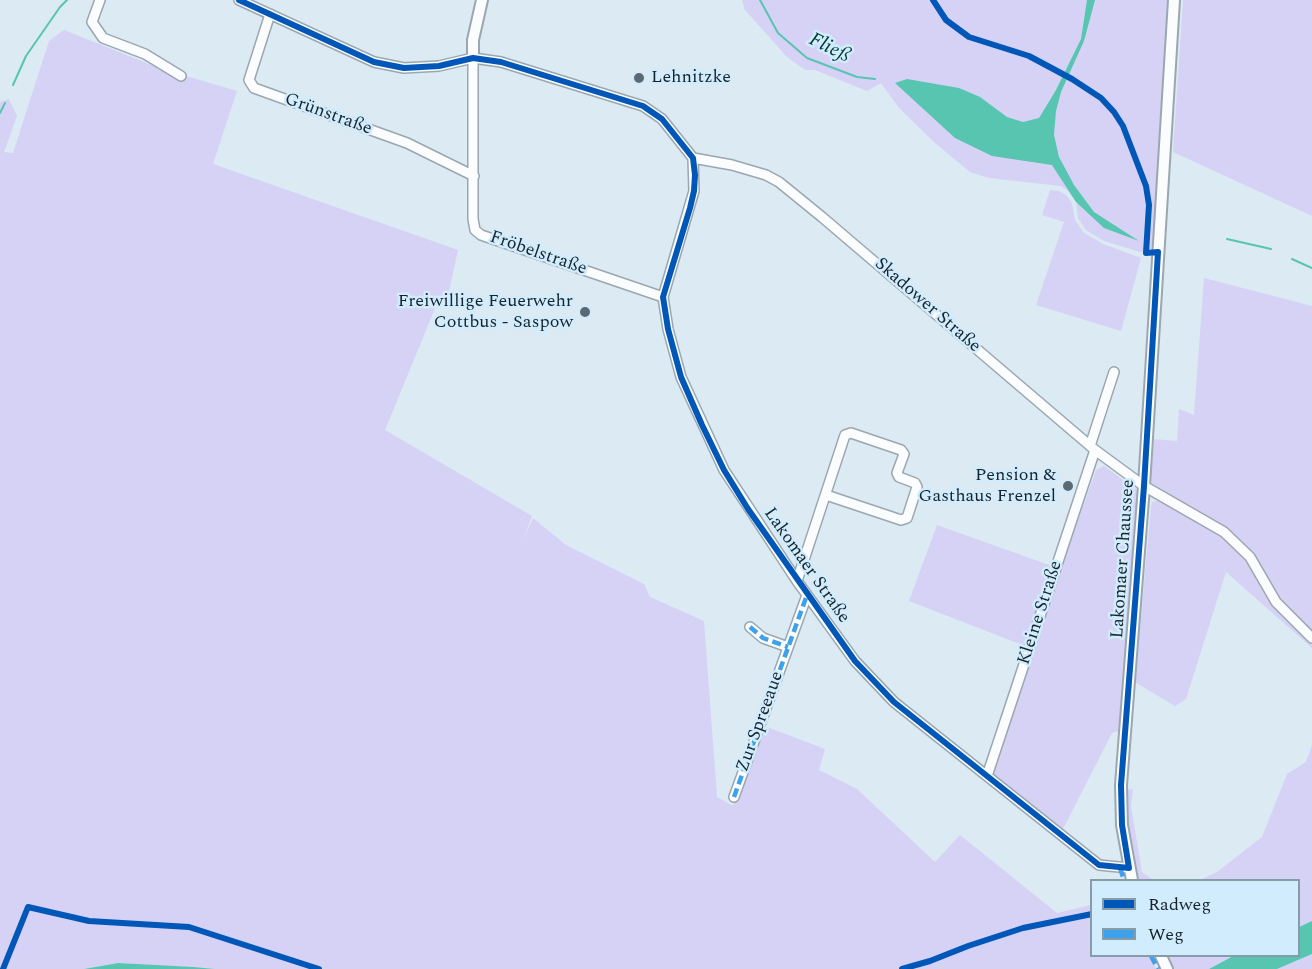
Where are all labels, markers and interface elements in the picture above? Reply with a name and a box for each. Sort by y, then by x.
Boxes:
water label: Fließ [804,29,854,69]
place label: Lehnitzke [651,67,731,89]
marker: Lehnitzke [632,71,646,85]
street label: Grünstraße [281,89,375,141]
street label: Fröbelstraße [487,227,589,281]
street label: Skadower Straße [869,254,985,358]
place label: Freiwillige Feuerwehr Cottbus - Saspow [398,291,573,334]
marker: Freiwillige Feuerwehr Cottbus - Saspow [578,305,592,319]
place label: Pension & Gasthaus Frenzel [919,465,1056,508]
marker: Pension & Gasthaus Frenzel [1061,479,1075,493]
street label: Lakomaer Chaussee [1108,479,1140,639]
street label: Lakomaer Straße [758,504,854,628]
street label: Kleine Straße [1014,558,1068,668]
street label: Zur Spreeaue [733,669,789,775]
legend [1090,879,1300,957]
text: Radweg [1148,891,1211,918]
text: Weg [1148,921,1184,948]

